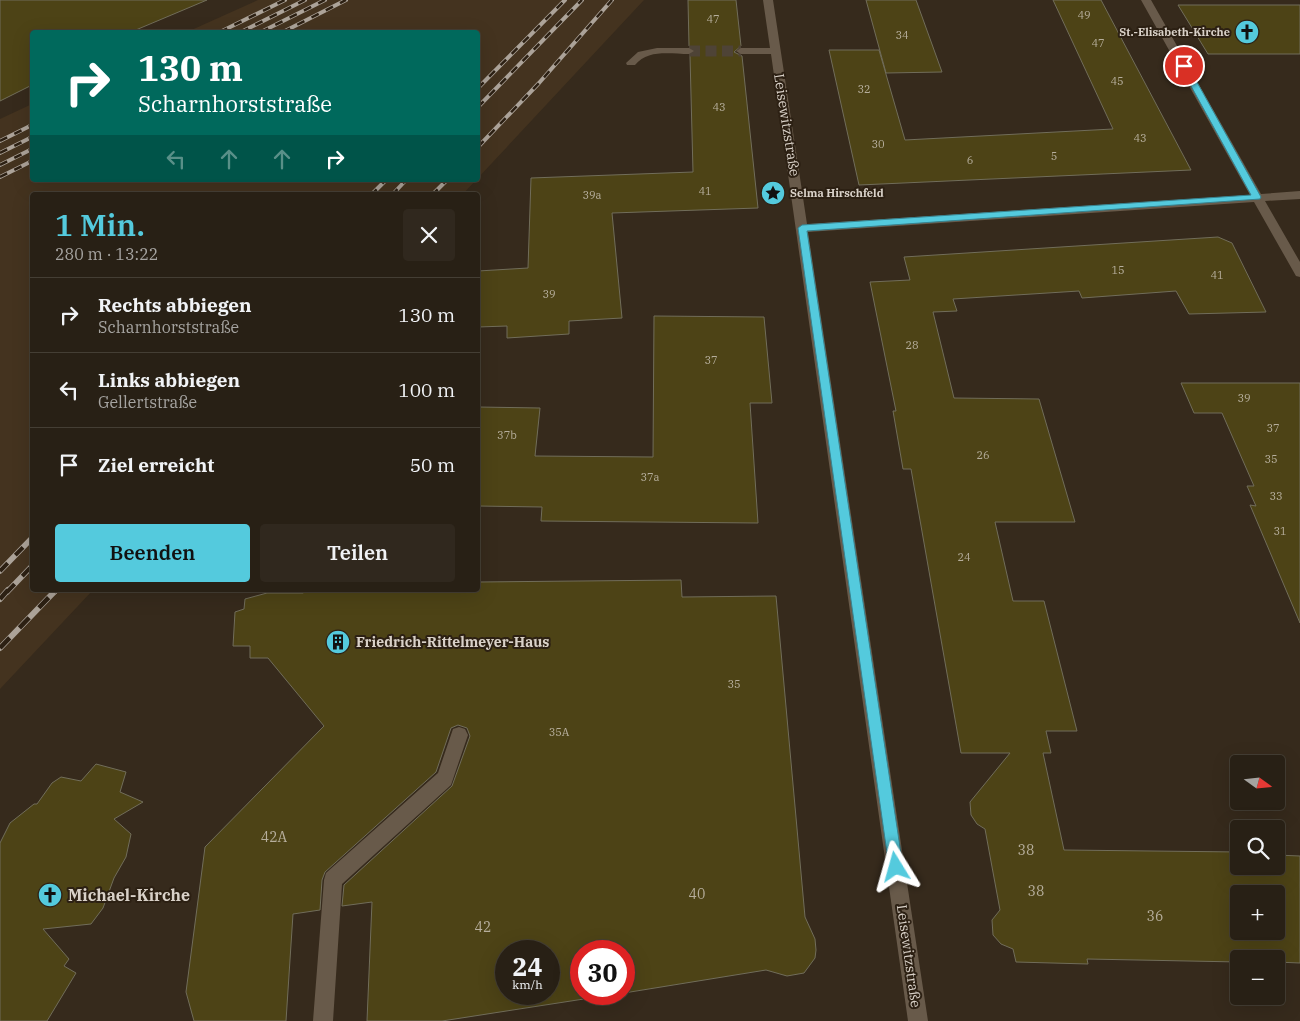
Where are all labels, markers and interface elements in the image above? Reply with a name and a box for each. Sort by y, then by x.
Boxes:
house number: 49 [1077,8,1091,22]
house number: 47 [706,12,720,26]
church icon: St.-Elisabeth-Kirche [1234,19,1260,45]
place label: St.-Elisabeth-Kirche [1119,25,1230,39]
house number: 34 [895,28,909,42]
house number: 47 [1091,36,1105,50]
text: 130 m [138,45,243,91]
pin [1163,45,1205,87]
icon: right [55,50,120,115]
icon: arrive [1170,52,1198,80]
street label: Leisewitzstraße [770,72,804,178]
house number: 45 [1110,74,1124,88]
house number: 32 [857,82,871,96]
text: Scharnhorststraße [138,89,332,118]
house number: 43 [712,100,726,114]
house number: 43 [1133,131,1147,145]
house number: 30 [871,137,885,151]
icon: left [162,145,190,173]
icon: ahead [215,145,243,173]
icon: ahead [268,145,296,173]
icon: right [321,145,349,173]
house number: 5 [1051,149,1057,163]
house number: 6 [967,153,973,167]
place icon: Selma Hirschfeld [760,180,786,206]
house number: 41 [698,184,712,198]
place label: Selma Hirschfeld [790,186,884,200]
house number: 39a [582,188,602,202]
text: 1 Min. [55,205,145,244]
button: close [403,209,455,261]
text: 280 m · 13:22 [55,244,158,264]
house number: 15 [1111,263,1125,277]
house number: 41 [1210,268,1224,282]
house number: 39 [542,287,556,301]
text: Rechts abbiegen [98,293,252,317]
icon: right [55,301,83,329]
text: 130 m [398,303,455,327]
text: Scharnhorststraße [98,317,239,337]
house number: 28 [905,338,919,352]
house number: 37 [704,353,718,367]
text: Links abbiegen [98,368,240,392]
icon: left [55,376,83,404]
text: 100 m [398,378,455,402]
house number: 39 [1237,391,1251,405]
text: Gellertstraße [98,392,197,412]
house number: 37 [1266,421,1280,435]
house number: 37b [497,428,517,442]
house number: 26 [976,448,990,462]
icon: arrive [55,451,83,479]
house number: 35 [1264,452,1278,466]
text: Ziel erreicht [98,453,214,477]
text: 50 m [410,453,455,477]
house number: 37a [640,470,660,484]
house number: 33 [1269,489,1283,503]
button: Beenden [55,524,250,582]
button: Teilen [260,524,455,582]
house number: 31 [1273,524,1287,538]
house number: 24 [957,550,971,564]
building icon: Friedrich-Rittelmeyer-Haus [325,629,351,655]
place label: Friedrich-Rittelmeyer-Haus [356,633,549,651]
house number: 35 [727,677,741,691]
house number: 35A [549,725,570,739]
north arrow [1230,755,1285,810]
map controls [1230,755,1285,1005]
button: search [1230,820,1285,875]
house number: 42A [261,828,288,846]
position arrow [869,840,921,892]
house number: 38 [1018,841,1034,859]
church icon: Michael-Kirche [37,882,63,908]
house number: 38 [1028,882,1044,900]
place label: Michael-Kirche [68,885,190,905]
house number: 40 [689,885,705,903]
button: + [1230,885,1285,940]
street label: Leisewitzstraße [893,903,925,1009]
house number: 36 [1147,907,1163,925]
house number: 42 [475,918,491,936]
speed limit sign: 30 [570,940,635,1005]
text: 24 [512,950,543,983]
button: − [1230,950,1285,1005]
text: km/h [512,977,543,992]

